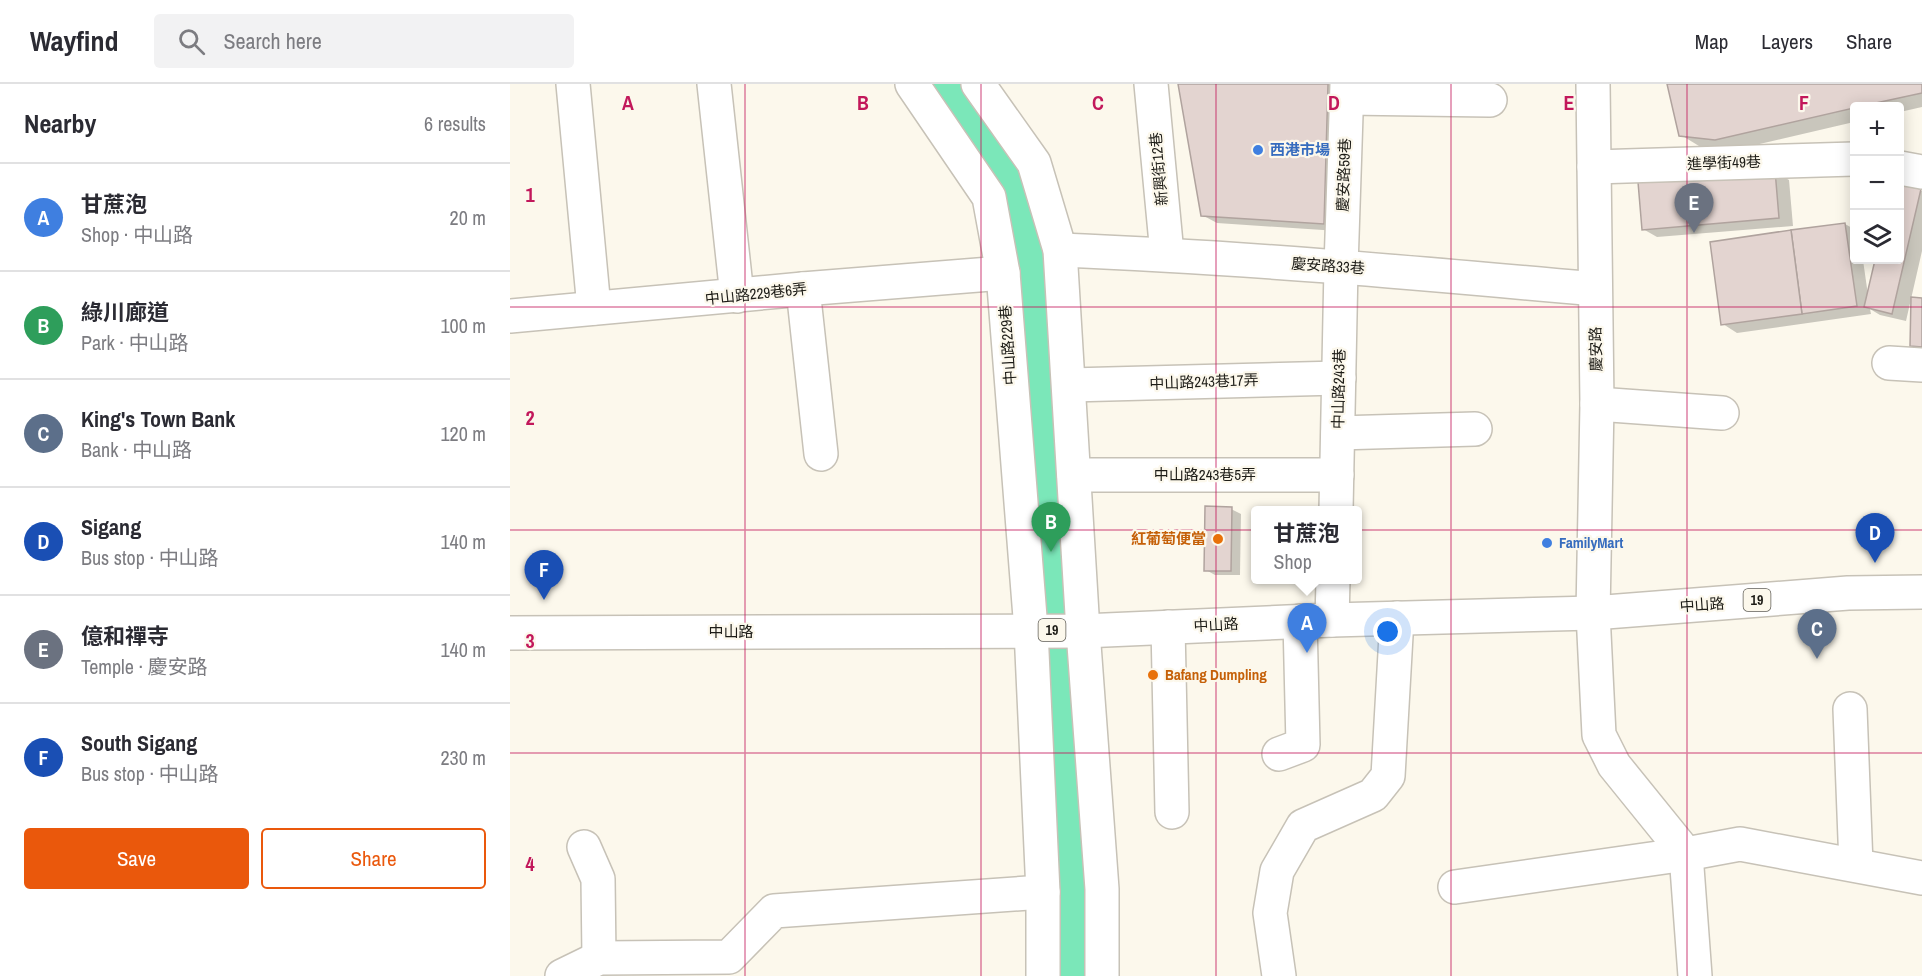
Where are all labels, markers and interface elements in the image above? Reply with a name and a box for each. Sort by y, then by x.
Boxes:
search box [154,14,574,68]
text: Wayfind [30,22,118,60]
icon: search [175,25,208,58]
text: Search here [223,26,322,56]
text: Map [1695,27,1728,56]
text: Layers [1761,27,1813,56]
text: Share [1846,27,1892,56]
text: A [622,89,634,116]
text: B [857,89,869,116]
text: C [1092,89,1104,116]
text: D [1328,89,1340,116]
text: E [1564,89,1575,116]
text: F [1799,89,1809,116]
map controls [1850,102,1904,264]
button: + [1850,102,1904,156]
text: Nearby [24,106,96,141]
text: 6 results [424,110,486,137]
street label: 新興街12巷 [1145,131,1172,207]
street label: 慶安路59巷 [1332,138,1355,212]
place label: 西港市場 [1270,139,1330,160]
marker: 西港市場 [1251,143,1265,157]
street label: 進學街49巷 [1687,151,1761,174]
button: − [1850,156,1904,210]
text: 1 [525,181,535,208]
pin: E [1674,184,1714,233]
text: 甘蔗泡 [81,189,147,219]
text: A [38,204,49,231]
text: 20 m [450,204,486,231]
button: layers [1850,210,1904,264]
text: Shop · 中山路 [81,221,193,248]
street label: 慶安路33巷 [1291,252,1366,279]
street label: 中山路229巷6弄 [704,278,808,309]
text: 綠川廊道 [81,297,169,327]
street label: 中山路229巷 [994,304,1021,386]
text: B [38,312,49,339]
text: 100 m [440,312,486,339]
street label: 慶安路 [1585,326,1606,372]
text: Park · 中山路 [81,329,188,356]
street label: 中山路243巷 [1327,349,1350,429]
street label: 中山路243巷17弄 [1149,369,1259,394]
text: King's Town Bank [81,404,235,434]
text: 2 [525,404,535,431]
text: C [38,420,49,447]
text: 120 m [440,420,486,447]
text: Bank · 中山路 [81,436,192,463]
street label: 中山路243巷5弄 [1154,464,1256,485]
pin: B [1032,502,1070,552]
popup [1251,506,1362,584]
text: Sigang [81,512,141,542]
pin: D [1856,514,1894,563]
text: 甘蔗泡 [1273,518,1340,548]
text: D [38,528,49,555]
text: 140 m [440,528,486,555]
place label: 紅葡萄便當 [1131,528,1206,549]
marker: 紅葡萄便當 [1211,532,1225,546]
place label: FamilyMart [1559,532,1623,553]
marker: FamilyMart [1540,536,1554,550]
text: Bus stop · 中山路 [81,544,219,571]
text: Shop [1273,548,1312,575]
pin: F [525,550,564,600]
road number: 19 [1744,589,1770,611]
street label: 中山路 [1679,592,1725,617]
pin: A [1288,604,1326,653]
pin: C [1798,610,1836,659]
street label: 中山路 [1193,613,1239,636]
your location [1373,617,1402,646]
road number: 19 [1038,619,1066,641]
text: 億和禪寺 [81,621,169,651]
street label: 中山路 [708,621,754,642]
text: 3 [525,627,535,654]
text: E [38,636,49,663]
text: 140 m [440,636,486,663]
text: Temple · 慶安路 [81,653,208,680]
place label: Bafang Dumpling [1165,664,1267,685]
marker: Bafang Dumpling [1146,668,1160,682]
text: South Sigang [81,728,197,758]
text: F [38,744,49,771]
text: 230 m [440,744,486,771]
text: Bus stop · 中山路 [81,760,219,787]
button: Save [24,828,249,889]
button: Share [261,828,486,889]
text: 4 [525,850,535,877]

